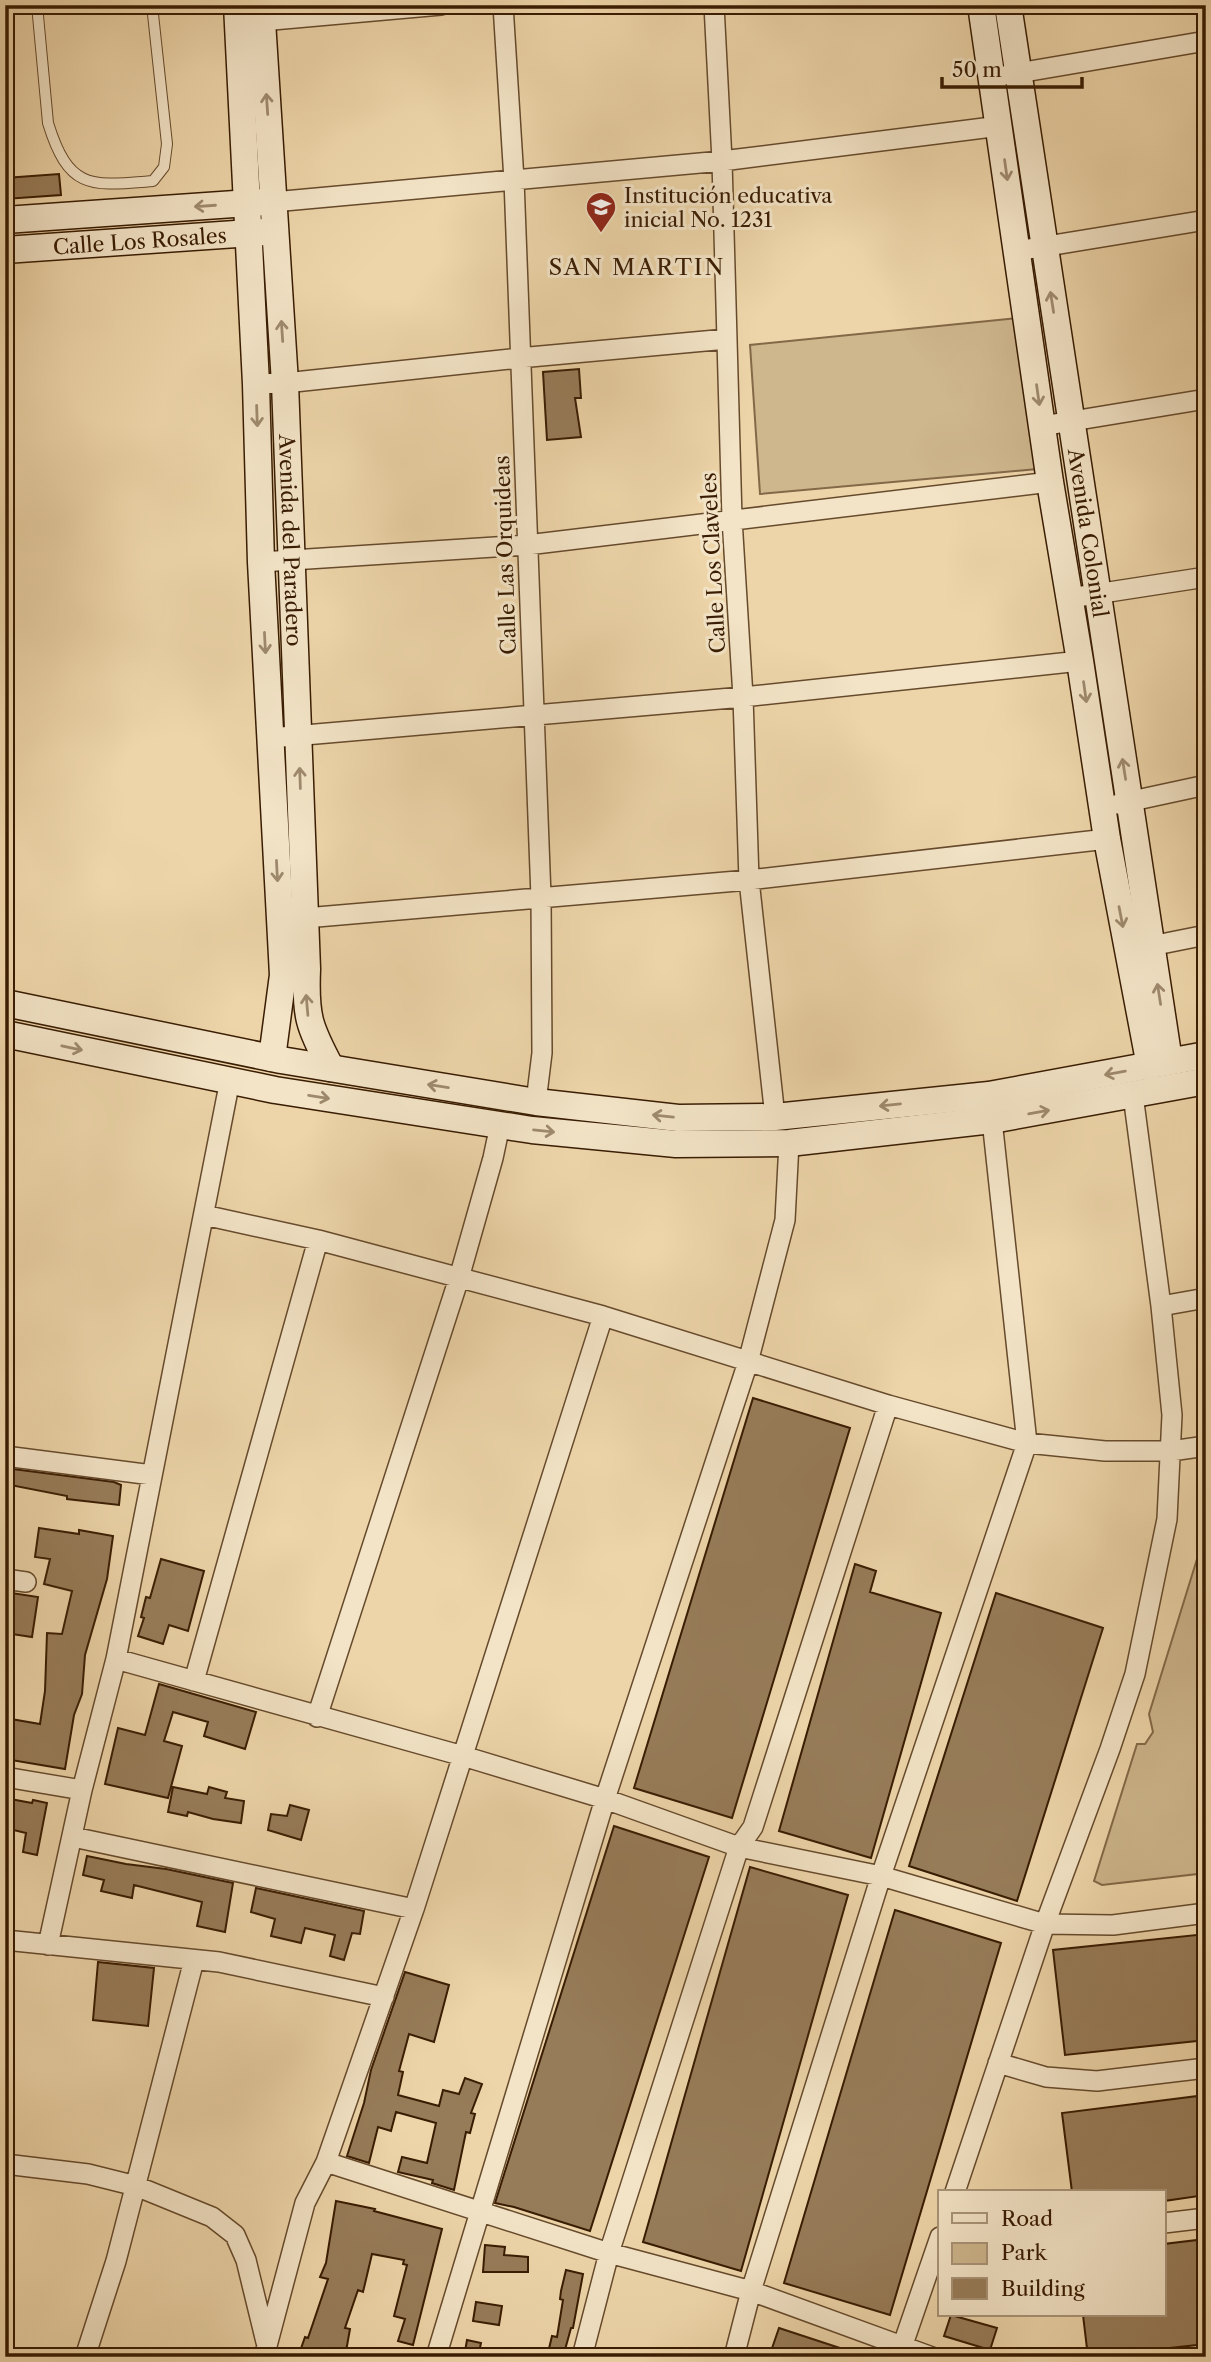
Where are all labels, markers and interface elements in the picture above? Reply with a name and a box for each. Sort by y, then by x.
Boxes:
scale bar [942,46,1082,90]
text: 50 m [952,57,1002,82]
one-way arrow [260,93,273,115]
one-way arrow [1000,158,1013,181]
place label: Institución educativa inicial No. 1231 [624,183,833,232]
school or university icon: Institución educativa inicial No. 1231 [584,190,618,234]
one-way arrow [194,200,217,213]
street label: Calle Los Rosales [52,222,227,259]
district label: SAN MARTIN [548,253,726,281]
one-way arrow [1045,291,1058,314]
one-way arrow [275,319,288,342]
one-way arrow [1032,383,1045,406]
one-way arrow [250,404,263,427]
street label: Avenida del Paradero [274,432,307,647]
street label: Avenida Colonial [1063,446,1114,619]
street label: Calle Las Orquideas [489,455,521,655]
street label: Calle Los Claveles [696,472,730,654]
one-way arrow [259,632,272,654]
one-way arrow [1079,680,1092,703]
one-way arrow [1117,758,1130,781]
one-way arrow [293,767,307,790]
one-way arrow [271,859,284,882]
one-way arrow [1115,905,1128,928]
one-way arrow [1152,983,1165,1006]
one-way arrow [301,995,314,1017]
one-way arrow [60,1041,83,1055]
one-way arrow [1104,1066,1127,1080]
one-way arrow [427,1079,450,1092]
one-way arrow [307,1090,330,1103]
one-way arrow [879,1099,902,1112]
one-way arrow [1027,1105,1050,1118]
one-way arrow [652,1109,675,1122]
one-way arrow [532,1125,555,1138]
legend [938,2190,1166,2316]
text: Road [1001,2206,1053,2231]
text: Park [1001,2240,1047,2265]
text: Building [1001,2276,1086,2301]

